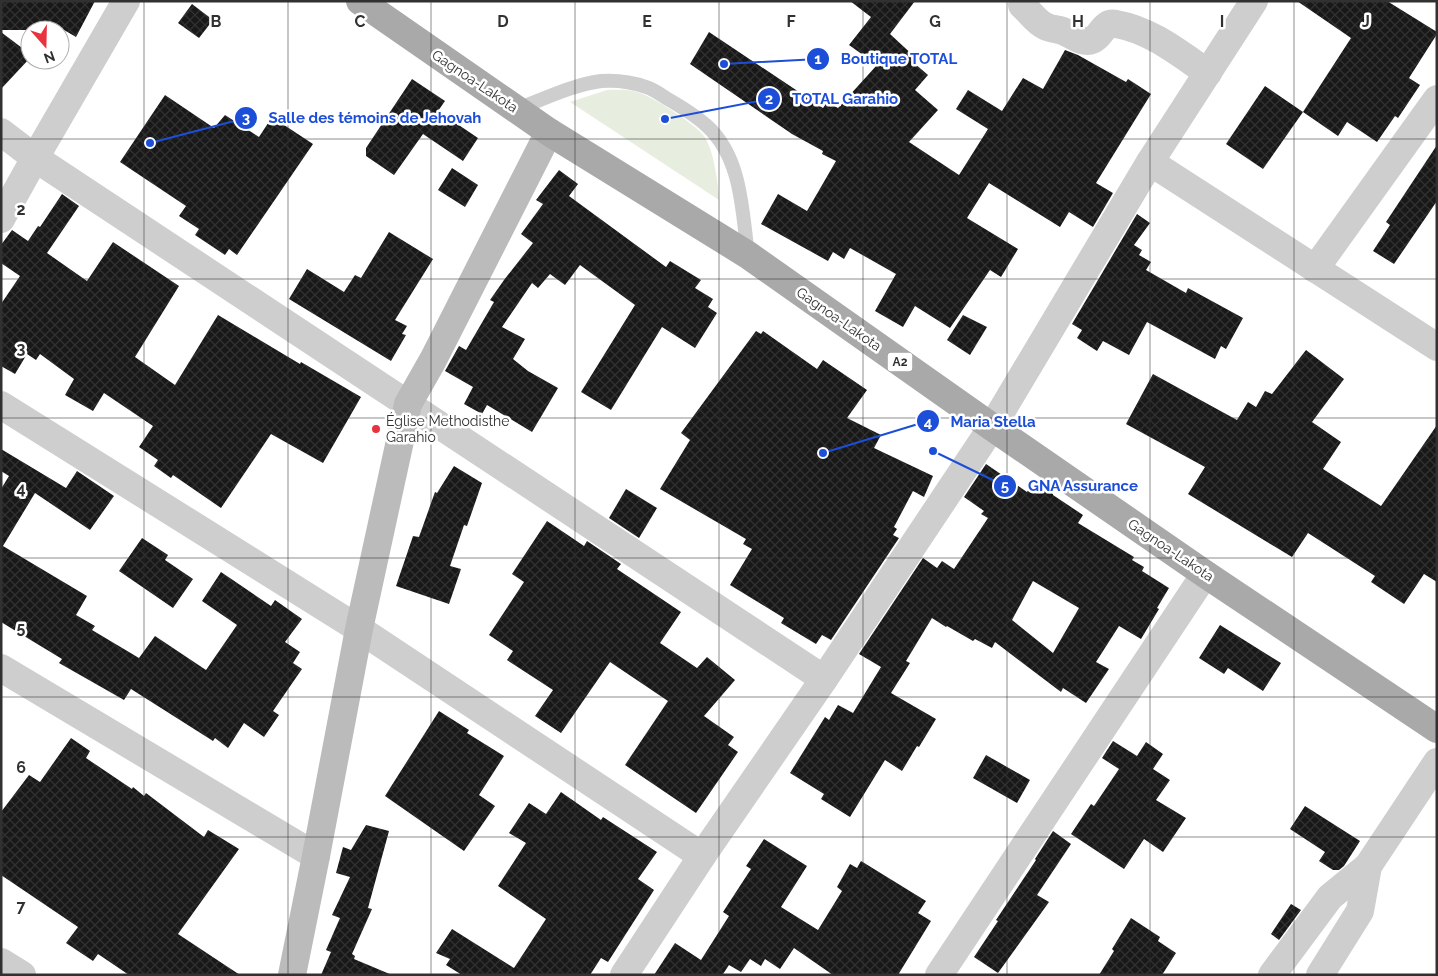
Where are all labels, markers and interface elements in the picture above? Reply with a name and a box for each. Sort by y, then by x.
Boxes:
text: B [211,12,222,31]
text: C [355,12,366,31]
text: D [497,12,509,31]
text: E [642,12,652,31]
text: F [786,12,796,31]
text: G [929,12,941,31]
text: H [1072,12,1084,31]
text: I [1220,12,1224,31]
text: J [1362,12,1370,31]
north arrow [20,20,70,70]
callout: Boutique TOTAL [806,44,967,74]
street label: Gagnoa-Lakota [429,46,521,116]
text: N [42,48,57,67]
text: 1 [814,50,822,68]
text: Boutique TOTAL [841,50,957,68]
callout: TOTAL Garahio [756,84,908,114]
text: 2 [765,90,773,108]
text: TOTAL Garahio [792,90,898,108]
callout: Salle des témoins de Jehovah [233,103,491,133]
text: 3 [242,109,250,127]
text: Salle des témoins de Jehovah [269,109,481,127]
text: 2 [16,200,26,219]
street label: Gagnoa-Lakota [794,284,884,354]
text: 3 [17,339,26,358]
road number: A2 [888,352,912,372]
callout: Maria Stella [916,406,1046,436]
place label: Église Methodisthe Garahio [386,412,509,445]
text: 4 [924,413,933,431]
text: Maria Stella [950,413,1036,431]
marker: Église Methodisthe Garahio [370,423,382,435]
callout: GNA Assurance [993,471,1149,501]
text: 5 [1001,477,1009,495]
text: GNA Assurance [1028,477,1138,495]
text: 4 [16,479,26,498]
street label: Gagnoa-Lakota [1125,515,1217,585]
text: 5 [17,618,26,637]
text: 6 [16,758,26,777]
text: 7 [17,897,26,916]

